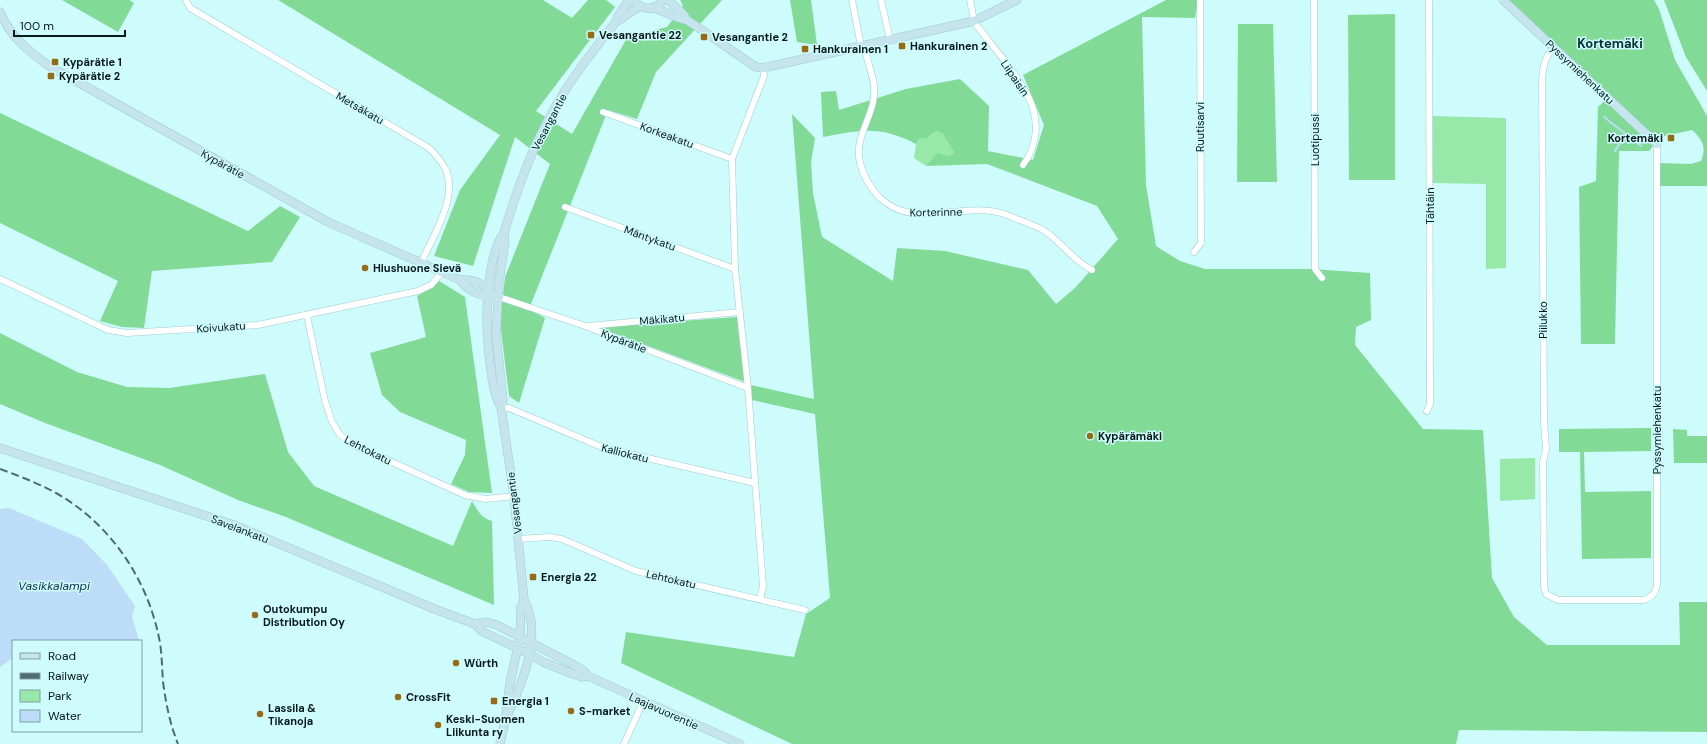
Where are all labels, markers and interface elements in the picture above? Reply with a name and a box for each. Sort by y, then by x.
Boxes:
scale bar [14,12,125,38]
text: 100 m [20,18,54,34]
place label: Vesangantie 22 [599,28,681,42]
marker: Vesangantie 22 [586,30,596,40]
place label: Vesangantie 2 [712,30,788,44]
marker: Vesangantie 2 [699,32,709,42]
district label: Kortemäki [1577,35,1643,52]
street label: Pyssymiehenkatu [1543,37,1617,107]
place label: Hankurainen 2 [910,39,987,53]
marker: Hankurainen 2 [897,41,907,51]
place label: Hankurainen 1 [813,42,888,56]
marker: Hankurainen 1 [800,44,810,54]
place label: Kypärätie 1 [63,55,122,69]
marker: Kypärätie 1 [50,57,60,67]
street label: Liipaisin [998,57,1032,99]
place label: Kypärätie 2 [59,69,120,83]
marker: Kypärätie 2 [46,71,56,81]
street label: Metsäkatu [334,89,386,127]
street label: Vesangantie [528,91,570,153]
street label: Ruutisarvi [1193,102,1207,152]
street label: Luotipussi [1308,114,1322,166]
street label: Korkeakatu [638,119,696,151]
place label: Kortemäki [1608,131,1663,145]
marker: Kortemäki [1666,133,1676,143]
street label: Kypärätie [199,146,247,182]
street label: Tähtäin [1423,188,1437,224]
street label: Korterinne [910,205,962,219]
street label: Mäntykatu [622,222,678,254]
place label: Hiushuone Sievä [373,261,461,275]
marker: Hiushuone Sievä [360,263,370,273]
street label: Piilukko [1536,301,1550,339]
street label: Mäkikatu [639,310,685,328]
street label: Koivukatu [196,318,246,336]
street label: Kypärätie [599,326,649,356]
street label: Pyssymiehenkatu [1650,386,1664,474]
place label: Kypärämäki [1098,429,1162,443]
marker: Kypärämäki [1085,431,1095,441]
street label: Lehtokatu [342,432,394,468]
street label: Kalliokatu [600,440,650,466]
street label: Vesangantie [503,471,525,535]
street label: Savelankatu [209,512,271,546]
street label: Lehtokatu [645,566,697,592]
place label: Energia 22 [541,570,596,584]
marker: Energia 22 [528,572,538,582]
water label: Vasikkalampi [18,578,91,594]
place label: Outokumpu Distribution Oy [263,602,345,629]
marker: Outokumpu Distribution Oy [250,610,260,620]
legend [12,640,142,732]
text: Road [48,648,76,664]
place label: Würth [464,656,498,670]
marker: Würth [451,658,461,668]
text: Railway [48,668,89,684]
text: Park [48,688,72,704]
street label: Laajavuorentie [627,689,701,733]
place label: CrossFit [406,690,451,704]
marker: CrossFit [393,692,403,702]
place label: Energia 1 [502,694,549,708]
marker: Energia 1 [489,696,499,706]
place label: Lassila & Tikanoja [268,701,316,728]
place label: S-market [579,704,631,718]
marker: S-market [566,706,576,716]
text: Water [48,708,82,724]
marker: Lassila & Tikanoja [255,709,265,719]
place label: Keski-Suomen Liikunta ry [446,712,525,739]
marker: Keski-Suomen Liikunta ry [433,720,443,730]

